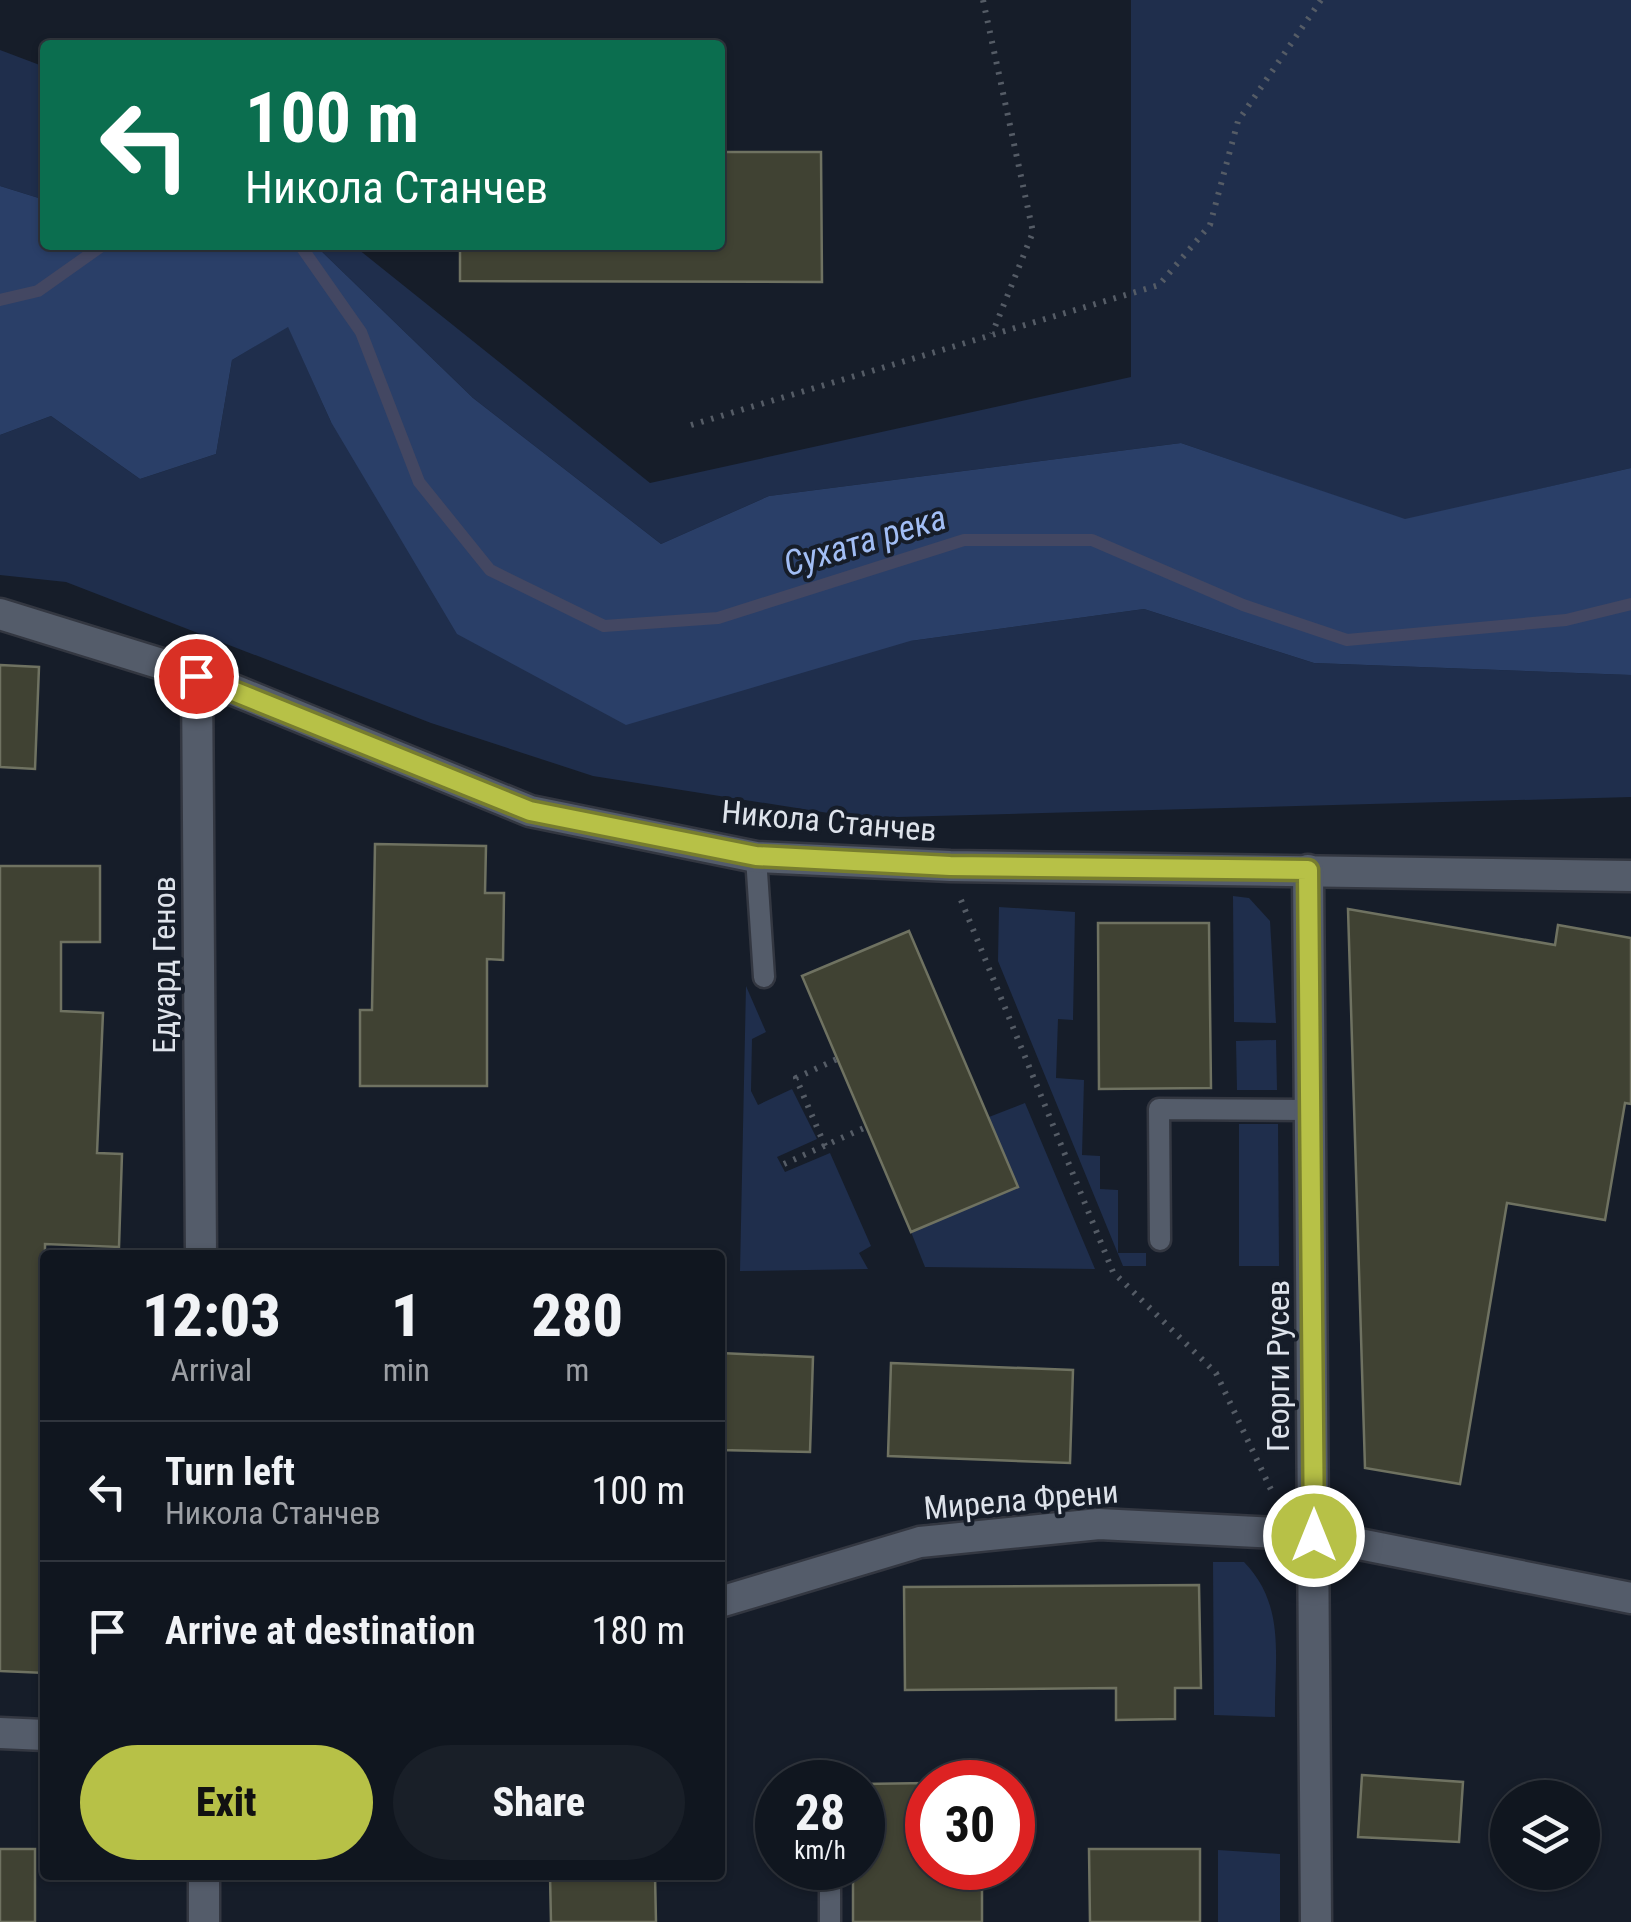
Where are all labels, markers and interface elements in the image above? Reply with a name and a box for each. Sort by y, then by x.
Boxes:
text: 100 m [245,77,419,159]
icon: left [80,80,210,210]
text: Никола Станчев [245,161,548,214]
water label: Сухата река [779,497,951,585]
pin [154,634,239,719]
icon: arrive [169,649,224,704]
street label: Никола Станчев [720,793,938,849]
street label: Едуард Генов [145,876,183,1054]
text: 12:03 [142,1280,281,1351]
text: 1 [391,1280,421,1351]
text: 280 [532,1280,623,1351]
street label: Георги Русев [1259,1280,1297,1452]
text: Arrival [171,1351,252,1389]
text: min [383,1351,430,1389]
text: m [565,1351,589,1389]
text: Turn left [165,1450,295,1494]
icon: left [80,1464,135,1519]
text: 100 m [591,1469,685,1513]
street label: Мирела Френи [922,1473,1120,1527]
position arrow [1262,1484,1366,1588]
text: Никола Станчев [165,1494,381,1532]
icon: arrive [80,1604,135,1659]
text: Arrive at destination [165,1609,475,1653]
text: 180 m [591,1609,685,1653]
button: Exit [80,1745,373,1860]
button: Share [393,1745,685,1860]
speed limit sign: 30 [905,1760,1035,1890]
map controls [1490,1780,1600,1890]
button: layers [1490,1780,1600,1890]
text: 28 [795,1784,845,1842]
text: km/h [794,1836,846,1865]

